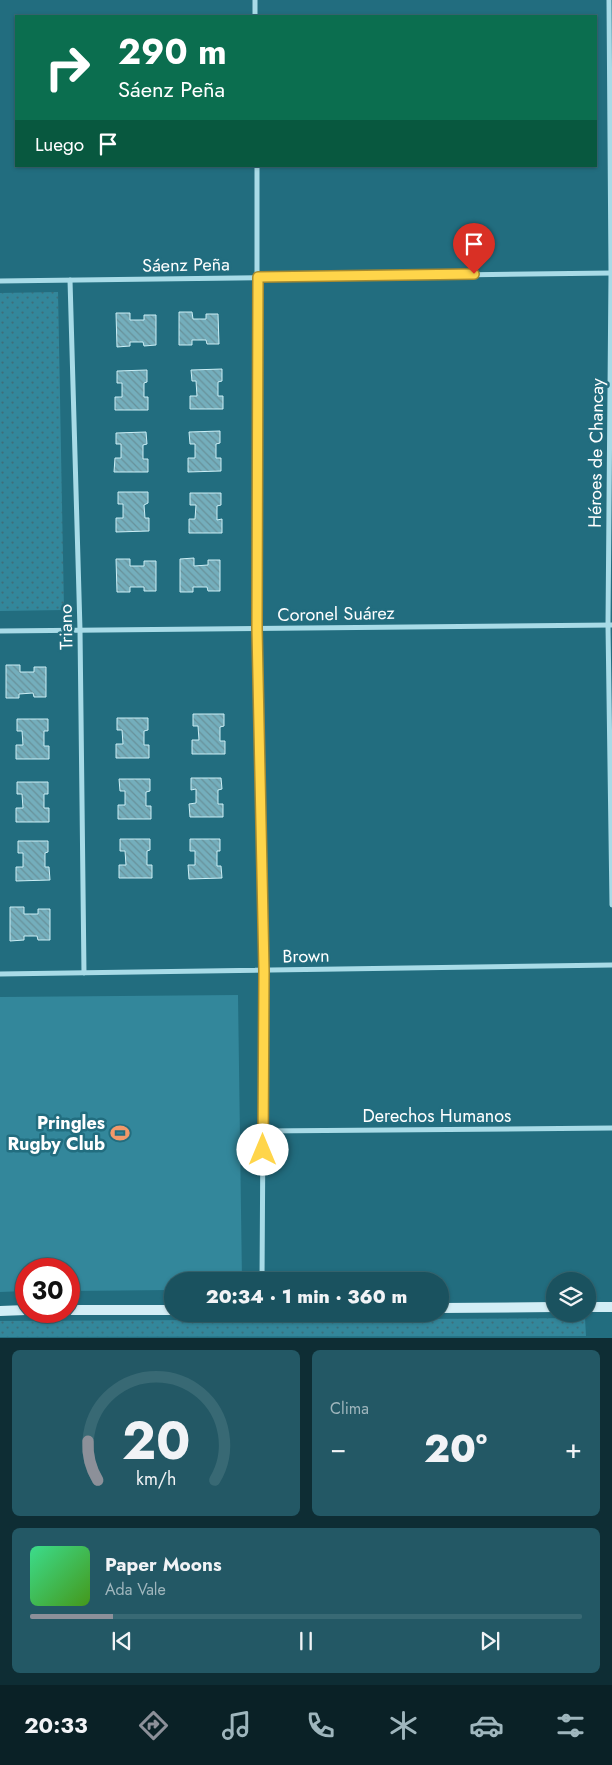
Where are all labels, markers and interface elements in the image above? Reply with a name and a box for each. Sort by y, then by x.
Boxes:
text: 290 m [118,27,227,77]
icon: right [35,35,100,100]
text: Sáenz Peña [118,73,225,105]
icon: arrive [94,130,122,158]
text: Luego [35,131,84,158]
pin [453,223,495,274]
icon: arrive [460,230,488,258]
street label: Sáenz Peña [142,251,230,279]
street label: Héroes de Chancay [582,378,610,528]
street label: Coronel Suárez [277,600,396,628]
street label: Triano [53,604,79,650]
street label: Brown [282,943,330,969]
street label: Derechos Humanos [363,1103,511,1129]
place label: Pringles Rugby Club [7,1110,105,1157]
sports icon: Pringles Rugby Club [109,1122,131,1144]
position arrow [236,1123,288,1175]
speed limit sign: 30 [15,1258,80,1323]
map controls [546,1272,596,1322]
button: layers [546,1272,596,1322]
text: 20:34 · 1 min · 360 m [206,1283,407,1310]
text: Clima [330,1397,369,1420]
text: 20 [122,1403,190,1479]
text: 20° [424,1421,487,1476]
text: − [330,1428,347,1469]
text: + [565,1428,582,1469]
text: km/h [136,1466,176,1492]
text: Paper Moons [105,1551,222,1578]
text: Ada Vale [105,1578,166,1601]
icon: previous [108,1627,136,1655]
icon: pause [292,1627,320,1655]
icon: next [476,1627,504,1655]
icon: directions [136,1708,171,1743]
icon: music [219,1708,254,1743]
icon: phone [303,1708,338,1743]
icon: climate [386,1708,421,1743]
icon: car [469,1708,504,1743]
icon: filters [553,1708,588,1743]
text: 20:33 [24,1709,88,1741]

